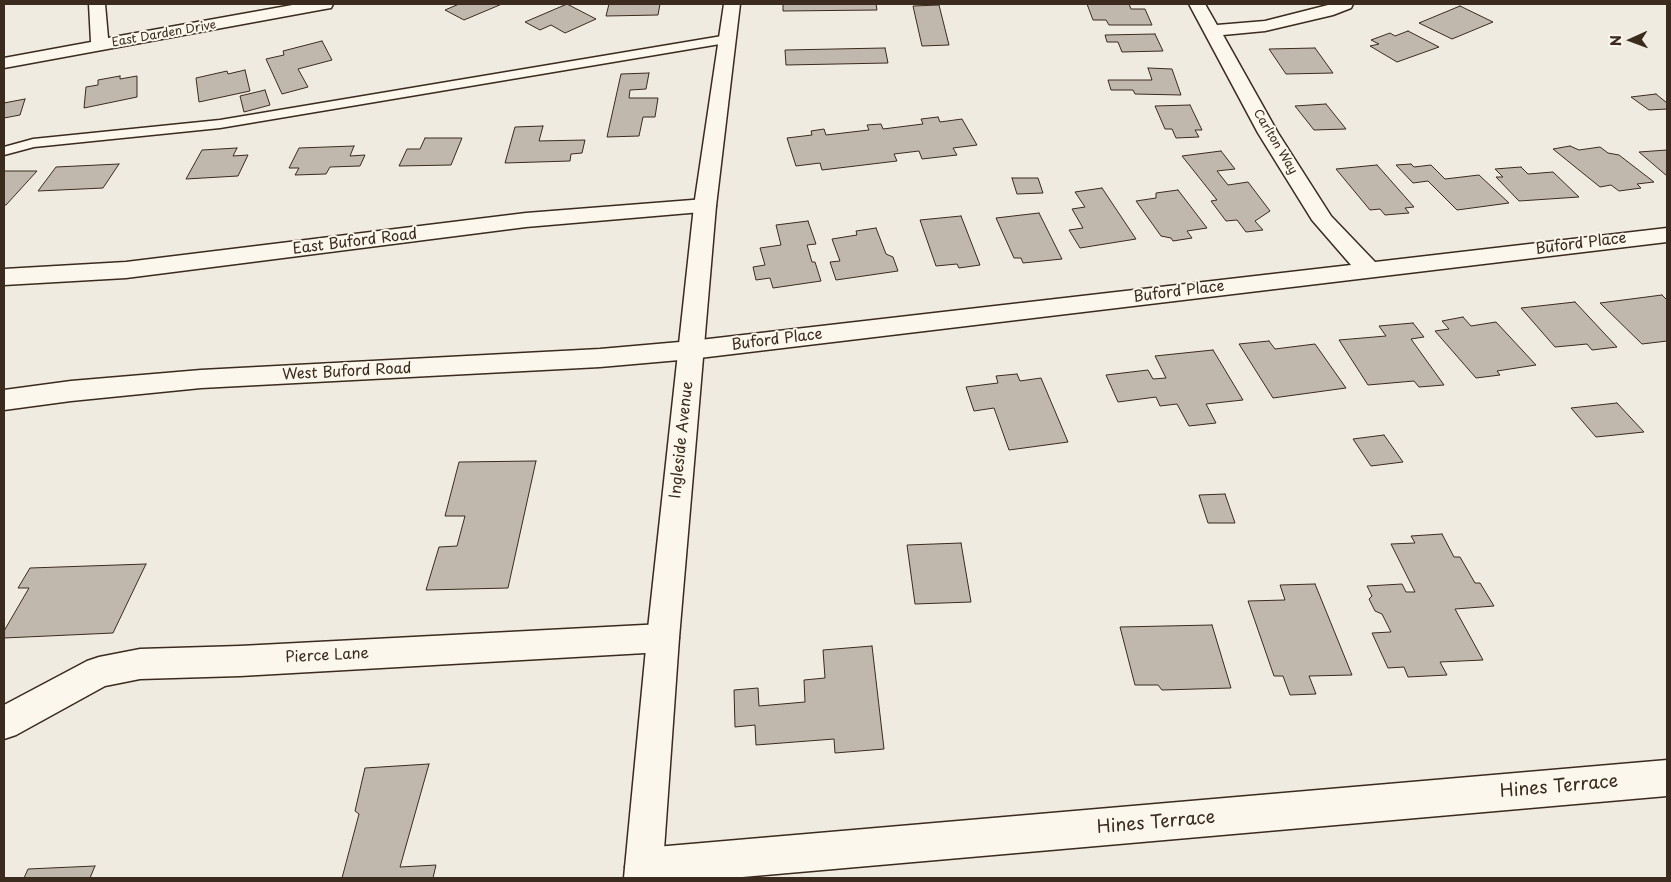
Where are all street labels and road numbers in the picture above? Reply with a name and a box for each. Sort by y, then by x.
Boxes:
street label: East Darden Drive [111,18,217,50]
street label: Carlton Way [1250,107,1300,177]
street label: East Buford Road [292,225,418,259]
street label: Buford Place [1535,229,1627,259]
street label: Buford Place [1133,277,1225,307]
street label: Buford Place [731,325,823,355]
street label: West Buford Road [282,360,412,384]
street label: Ingleside Avenue [667,381,697,499]
street label: Pierce Lane [285,645,369,667]
street label: Hines Terrace [1499,771,1619,803]
street label: Hines Terrace [1096,807,1216,839]

